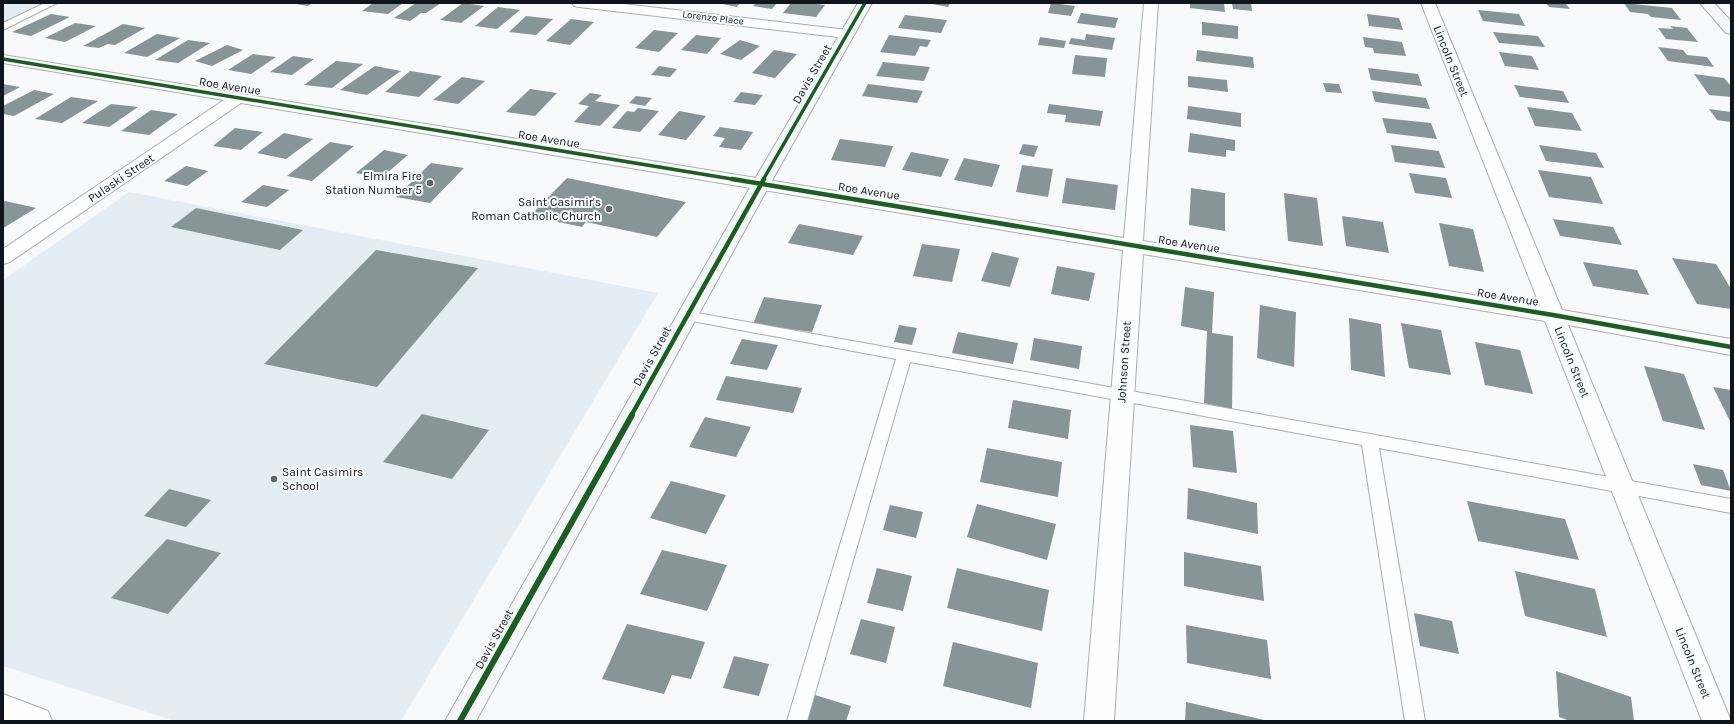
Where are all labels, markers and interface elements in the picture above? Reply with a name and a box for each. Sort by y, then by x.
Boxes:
street label: Lorenzo Place [682,8,744,28]
street label: Lincoln Street [1430,23,1472,99]
street label: Davis Street [789,41,835,106]
street label: Roe Avenue [198,74,262,98]
street label: Roe Avenue [517,127,581,151]
street label: Pulaski Street [85,151,157,205]
place label: Elmira Fire Station Number 5 [325,169,422,197]
marker: Elmira Fire Station Number 5 [425,178,435,188]
street label: Roe Avenue [837,179,901,203]
place label: Saint Casimir's Roman Catholic Church [471,195,601,223]
marker: Saint Casimir's Roman Catholic Church [604,204,614,214]
street label: Roe Avenue [1157,232,1221,256]
street label: Roe Avenue [1476,285,1540,309]
street label: Johnson Street [1114,320,1134,403]
street label: Davis Street [630,323,674,388]
street label: Lincoln Street [1551,324,1593,400]
place label: Saint Casimirs School [282,465,363,493]
marker: Saint Casimirs School [269,474,279,484]
street label: Davis Street [472,606,516,671]
street label: Lincoln Street [1672,625,1714,701]

